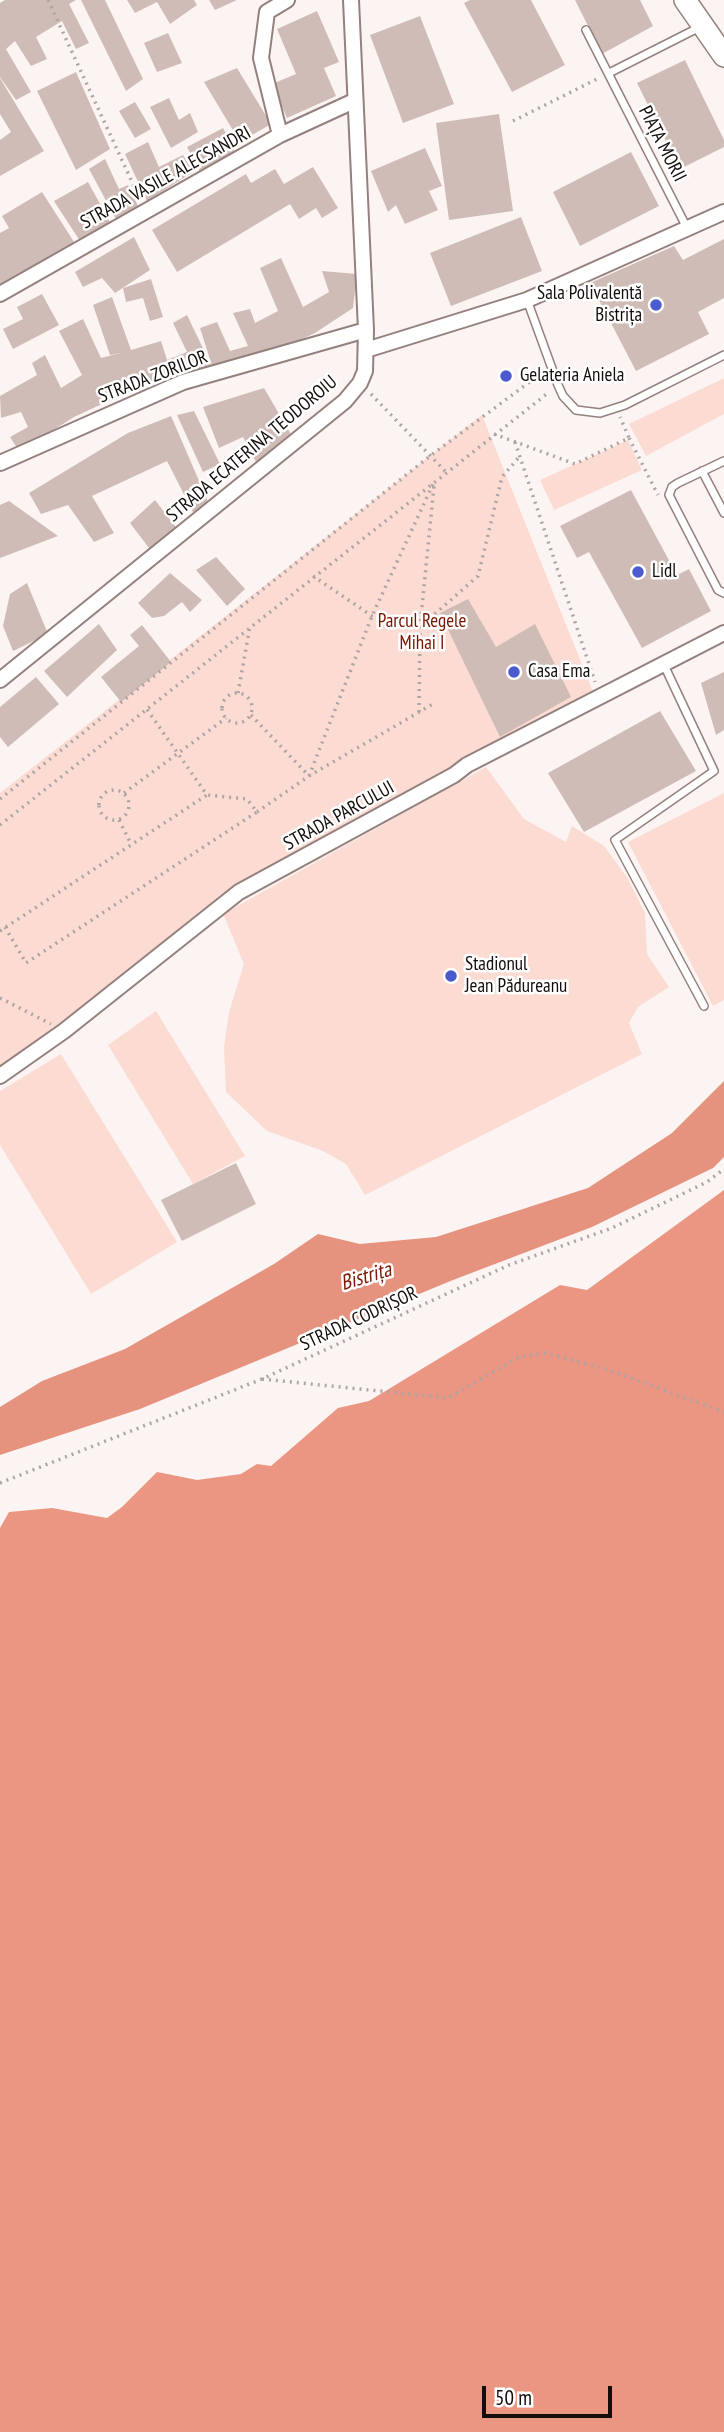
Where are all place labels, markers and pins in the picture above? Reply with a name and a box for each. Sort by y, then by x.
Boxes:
place label: Sala Polivalentă Bistrița [537,283,642,327]
marker: Sala Polivalentă Bistrița [648,297,664,313]
place label: Gelateria Aniela [520,365,624,387]
marker: Gelateria Aniela [498,368,514,384]
place label: Lidl [652,561,677,583]
marker: Lidl [630,564,646,580]
place label: Casa Ema [528,661,590,683]
marker: Casa Ema [506,664,522,680]
place label: Stadionul Jean Pădureanu [465,954,567,998]
marker: Stadionul Jean Pădureanu [443,968,459,984]

